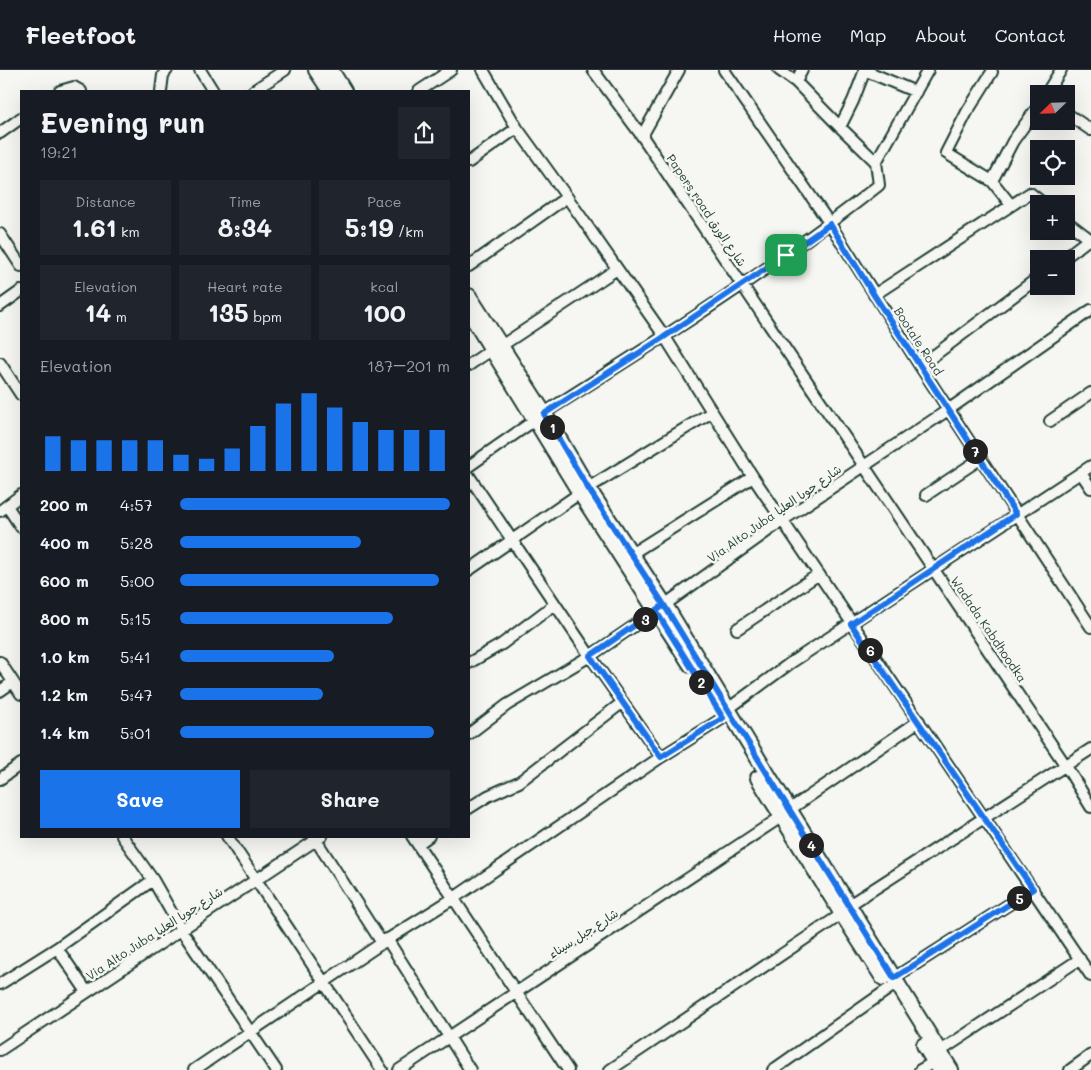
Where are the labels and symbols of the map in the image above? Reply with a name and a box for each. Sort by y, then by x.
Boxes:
north arrow [1030,85,1075,130]
street label: Papers road شارع الورق [662,151,751,270]
pin [765,234,807,276]
street label: Bootale Road [891,304,947,379]
pin: 1 [540,414,564,440]
pin: 7 [962,438,988,464]
street label: Via Alto Juba شارع جوبا العليا [704,461,845,567]
street label: Wadada Kabdhoodka [948,573,1030,685]
pin: 3 [632,606,658,632]
pin: 6 [858,638,882,662]
pin: 2 [688,670,714,694]
pin: 4 [798,832,824,858]
street label: Via Alto Juba شارع جوبا العليا [83,883,227,985]
pin: 5 [1006,886,1032,910]
street label: شارع جبل سيناء [545,904,622,963]

